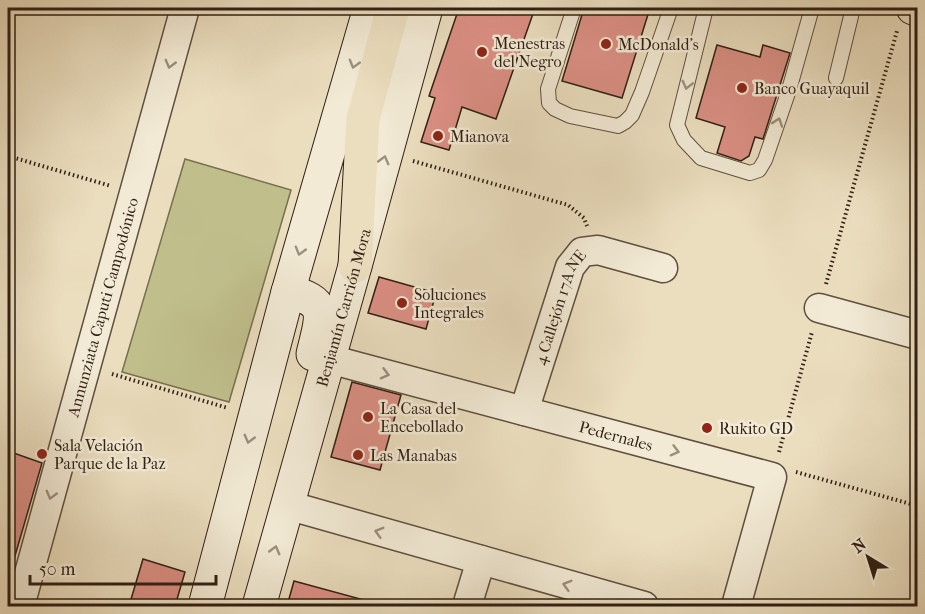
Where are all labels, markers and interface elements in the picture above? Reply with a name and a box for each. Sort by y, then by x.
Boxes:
place label: Menestras del Negro [494,34,565,71]
place label: McDonald's [618,35,699,54]
marker: McDonald's [599,37,613,51]
marker: Menestras del Negro [475,45,489,59]
one-way arrow [165,58,177,69]
one-way arrow [349,58,361,69]
one-way arrow [682,79,695,89]
place label: Banco Guayaquil [754,79,870,98]
marker: Banco Guayaquil [735,81,749,95]
one-way arrow [771,117,783,128]
place label: Mianova [450,127,510,146]
marker: Mianova [431,129,445,143]
one-way arrow [377,155,390,165]
street label: Annunziata Caputi Campodónico [63,195,142,420]
street label: Benjamín Carrión Mora [312,226,375,389]
one-way arrow [295,245,307,256]
street label: 4 Callejón 17A NE [530,246,590,367]
place label: Soluciones Integrales [414,285,486,322]
marker: Soluciones Integrales [395,296,409,310]
one-way arrow [380,367,390,380]
place label: La Casa del Encebollado [380,399,463,436]
marker: La Casa del Encebollado [361,410,375,424]
street label: Pedernales [577,417,655,455]
place label: Rukito GD [719,419,793,438]
marker: Rukito GD [700,421,714,435]
one-way arrow [243,434,256,444]
place label: Sala Velación Parque de la Paz [54,436,166,473]
one-way arrow [670,444,680,457]
place label: Las Manabas [370,446,457,465]
marker: Sala Velación Parque de la Paz [35,447,49,461]
marker: Las Manabas [351,448,365,462]
one-way arrow [46,489,58,500]
one-way arrow [375,527,385,539]
north arrow [838,527,898,587]
text: N [848,534,870,557]
one-way arrow [267,545,280,555]
scale bar [30,548,216,586]
text: 50 m [39,559,76,580]
one-way arrow [562,580,573,592]

